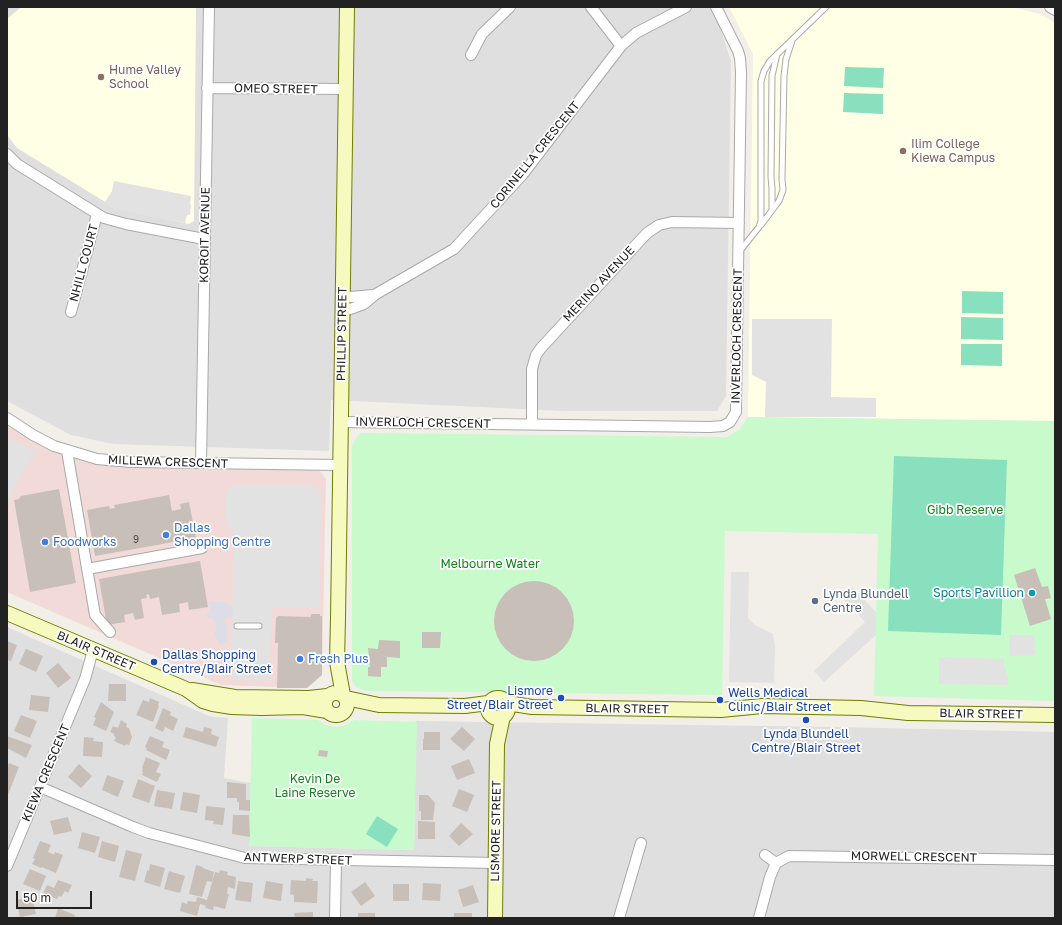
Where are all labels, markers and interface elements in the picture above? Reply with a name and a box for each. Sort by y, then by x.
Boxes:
place label: Hume Valley School [109,63,181,91]
marker: Hume Valley School [96,72,106,82]
street label: OMEO STREET [234,81,318,97]
street label: CORINELLA CRESCENT [487,98,583,212]
place label: Ilim College Kiewa Campus [911,137,995,165]
marker: Ilim College Kiewa Campus [898,146,908,156]
street label: KOROIT AVENUE [197,187,213,283]
street label: NHILL COURT [67,223,101,303]
street label: MERINO AVENUE [560,243,638,325]
street label: INVERLOCH CRESCENT [729,268,745,404]
street label: PHILLIP STREET [334,287,350,381]
street label: INVERLOCH CRESCENT [355,415,491,431]
street label: MILLEWA CRESCENT [108,453,228,471]
park label: Gibb Reserve [927,503,1003,517]
place label: Dallas Shopping Centre [174,521,271,549]
marker: Dallas Shopping Centre [161,530,171,540]
house number: 9 [133,534,139,546]
place label: Foodworks [53,535,116,549]
marker: Foodworks [40,537,50,547]
park label: Melbourne Water [440,557,540,571]
place label: Sports Pavillion [933,586,1024,600]
place label: Lynda Blundell Centre [823,587,909,615]
marker: Sports Pavillion [1027,588,1037,598]
marker: Lynda Blundell Centre [810,596,820,606]
street label: BLAIR STREET [55,628,137,674]
place label: Dallas Shopping Centre/Blair Street [162,648,272,676]
place label: Fresh Plus [308,652,369,666]
marker: Fresh Plus [295,654,305,664]
marker: Dallas Shopping Centre/Blair Street [149,657,159,667]
place label: Lismore Street/Blair Street [447,684,553,712]
place label: Wells Medical Clinic/Blair Street [728,686,831,714]
marker: Lismore Street/Blair Street [556,693,566,703]
marker: Wells Medical Clinic/Blair Street [715,695,725,705]
street label: BLAIR STREET [585,701,669,717]
street label: BLAIR STREET [939,706,1023,722]
marker: Lynda Blundell Centre/Blair Street [801,715,811,725]
street label: KIEWA CRESCENT [19,722,73,824]
place label: Lynda Blundell Centre/Blair Street [751,727,861,755]
park label: Kevin De Laine Reserve [274,772,356,800]
street label: LISMORE STREET [488,780,504,882]
street label: MORWELL CRESCENT [851,849,977,865]
street label: ANTWERP STREET [244,850,352,868]
scale bar [18,883,94,909]
text: 50 m [23,890,51,905]

